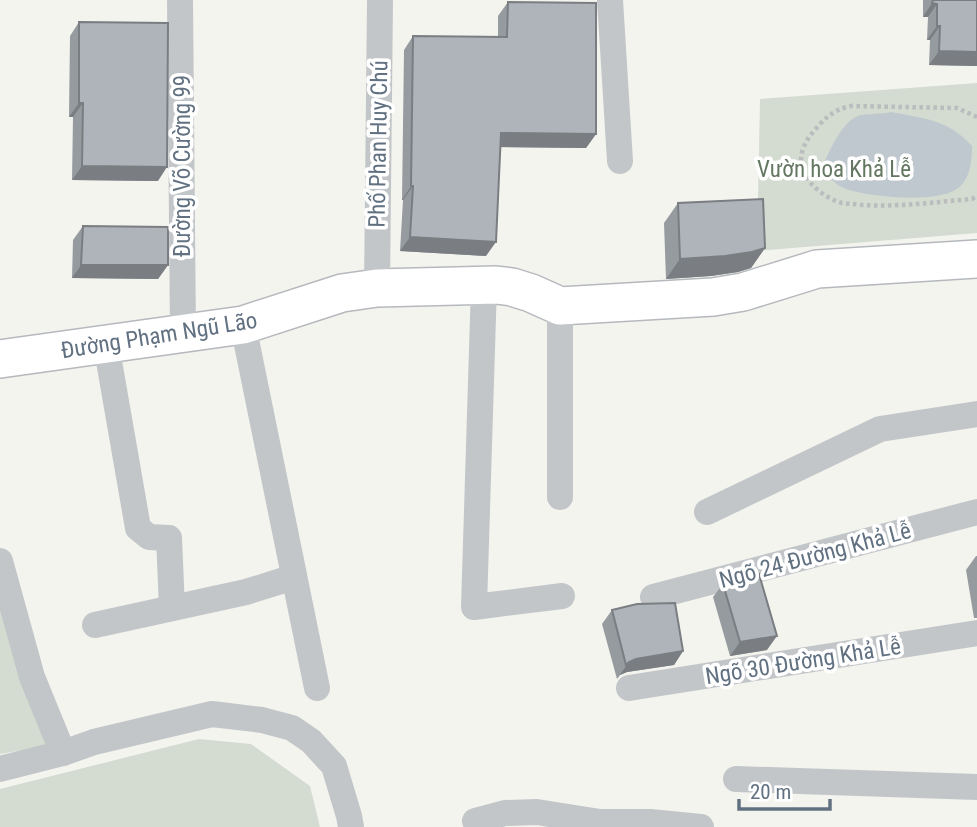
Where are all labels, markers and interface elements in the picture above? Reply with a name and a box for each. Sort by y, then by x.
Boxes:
street label: Phố Phan Huy Chú [364,60,393,228]
street label: Đường Võ Cường 99 [169,75,196,257]
park label: Vườn hoa Khả Lễ [757,156,911,183]
street label: Đường Phạm Ngũ Lão [59,307,259,364]
street label: Ngõ 24 Đường Khả Lễ [716,517,914,594]
street label: Ngõ 30 Đường Khả Lễ [703,633,903,690]
scale bar [739,768,830,812]
text: 20 m [750,780,791,804]

